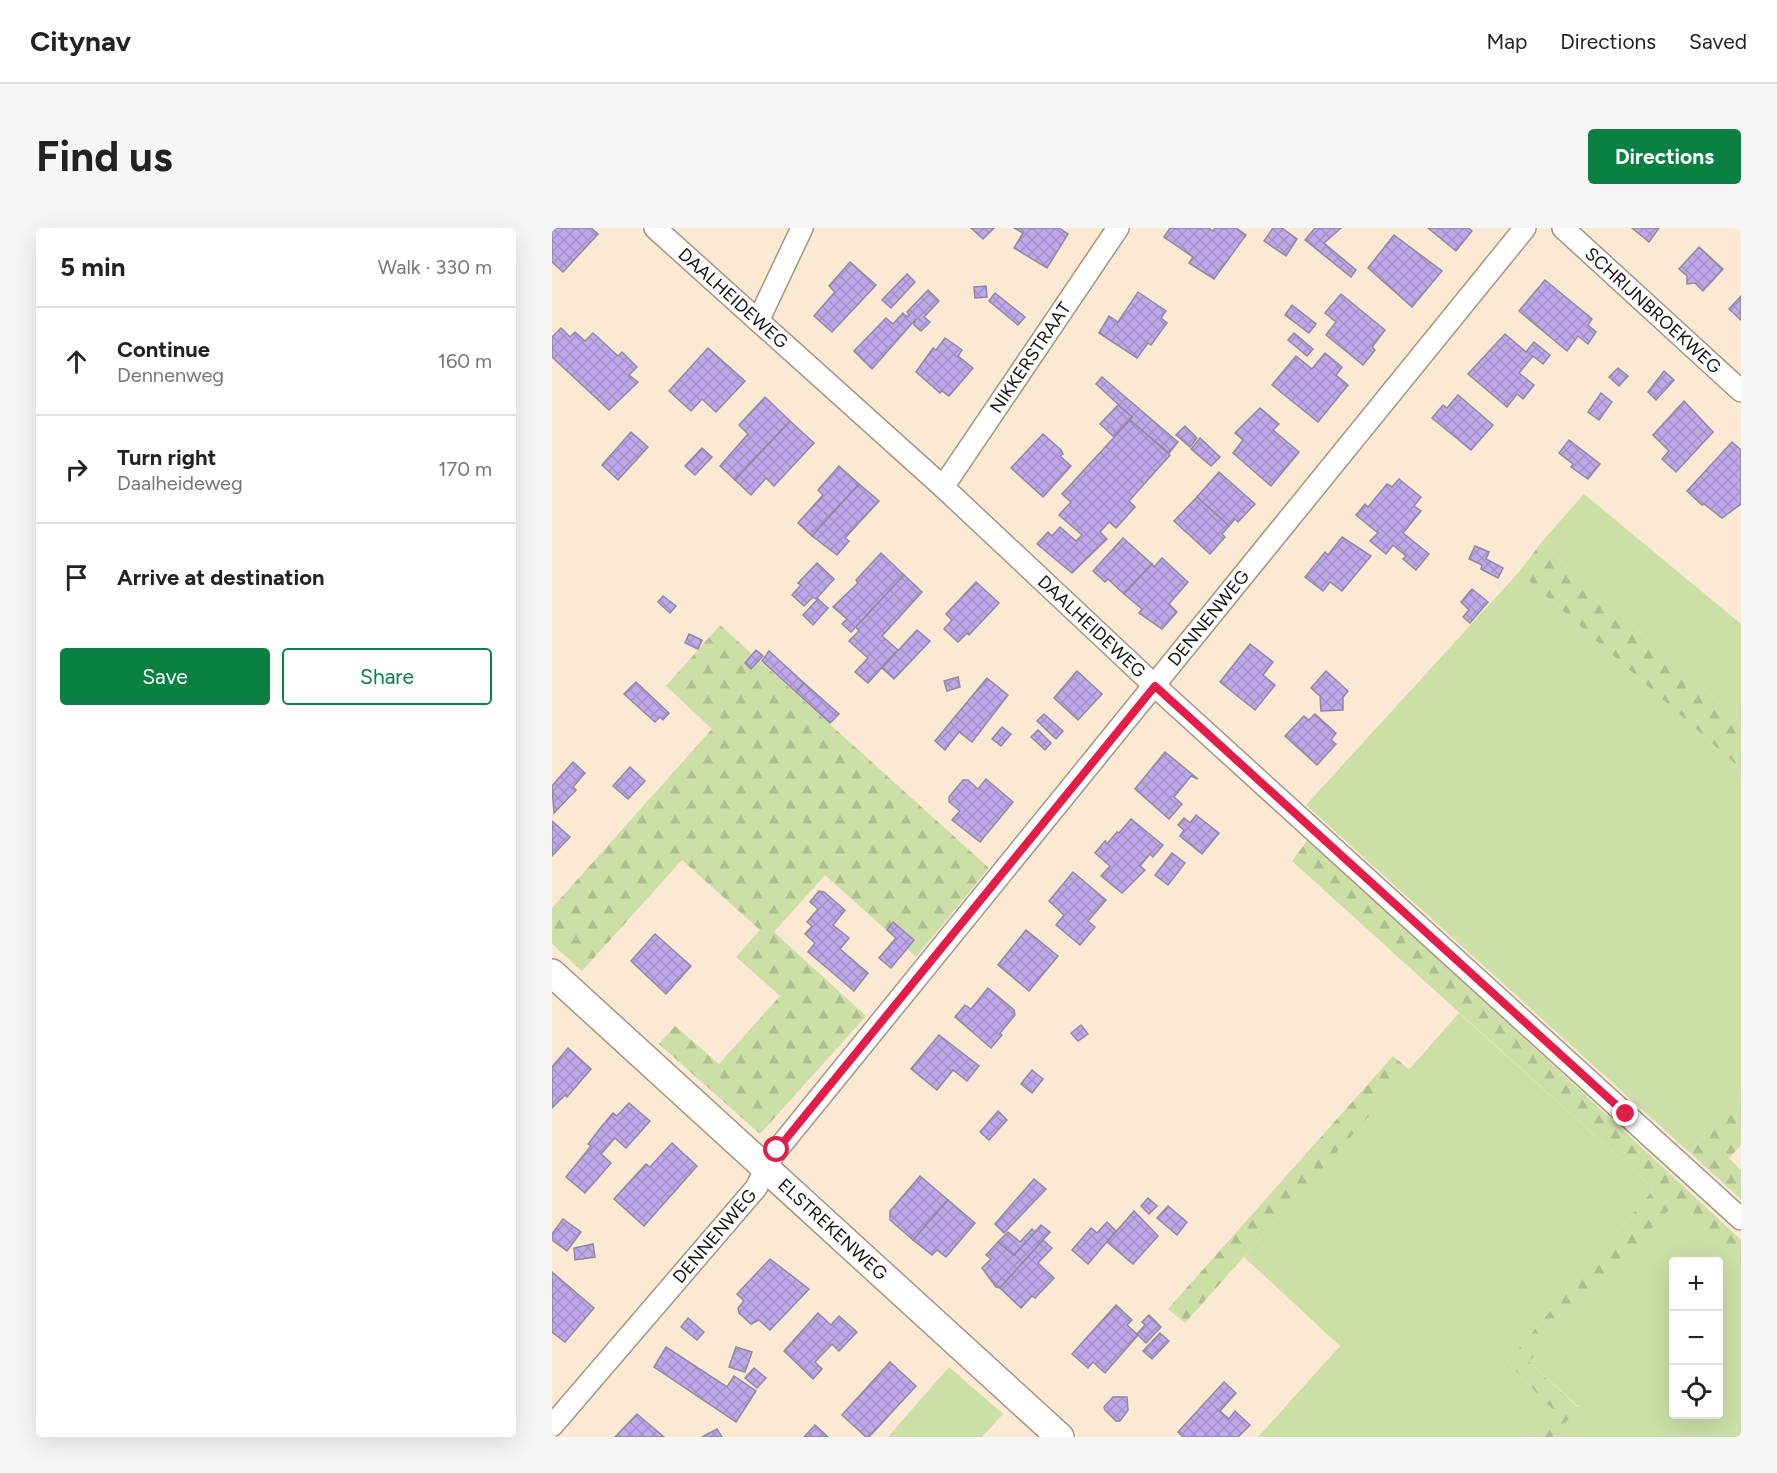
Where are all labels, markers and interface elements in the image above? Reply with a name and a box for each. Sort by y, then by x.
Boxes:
text: Citynav [30,24,131,58]
text: Map [1486,29,1527,54]
text: Directions [1560,29,1656,54]
text: Saved [1689,29,1747,54]
button: Directions [1588,129,1741,184]
text: Find us [36,131,173,182]
street label: DAALHEIDEWEG [674,243,793,353]
street label: SCHRIJNBROEKWEG [1580,243,1726,378]
text: 5 min [60,251,126,283]
text: Walk · 330 m [378,255,492,279]
street label: NIKKERSTRAAT [985,298,1076,417]
text: Continue [117,336,210,363]
icon: ahead [60,345,93,378]
text: 160 m [438,349,492,373]
text: Dennenweg [117,363,224,387]
text: Turn right [117,444,216,471]
icon: right [60,453,93,486]
text: 170 m [438,457,492,481]
text: Daalheideweg [117,471,243,495]
icon: arrive [60,561,93,594]
text: Arrive at destination [117,564,325,591]
street label: DENNENWEG [1163,565,1254,670]
street label: DAALHEIDEWEG [1033,571,1150,682]
button: Save [60,648,270,705]
button: Share [282,648,492,705]
route end [1612,1100,1638,1126]
route start [763,1136,789,1162]
street label: ELSTREKENWEG [773,1174,892,1285]
street label: DENNENWEG [668,1184,761,1288]
map controls [1669,1257,1723,1419]
button: + [1669,1257,1723,1311]
button: − [1669,1311,1723,1365]
button: locate [1669,1365,1723,1419]

